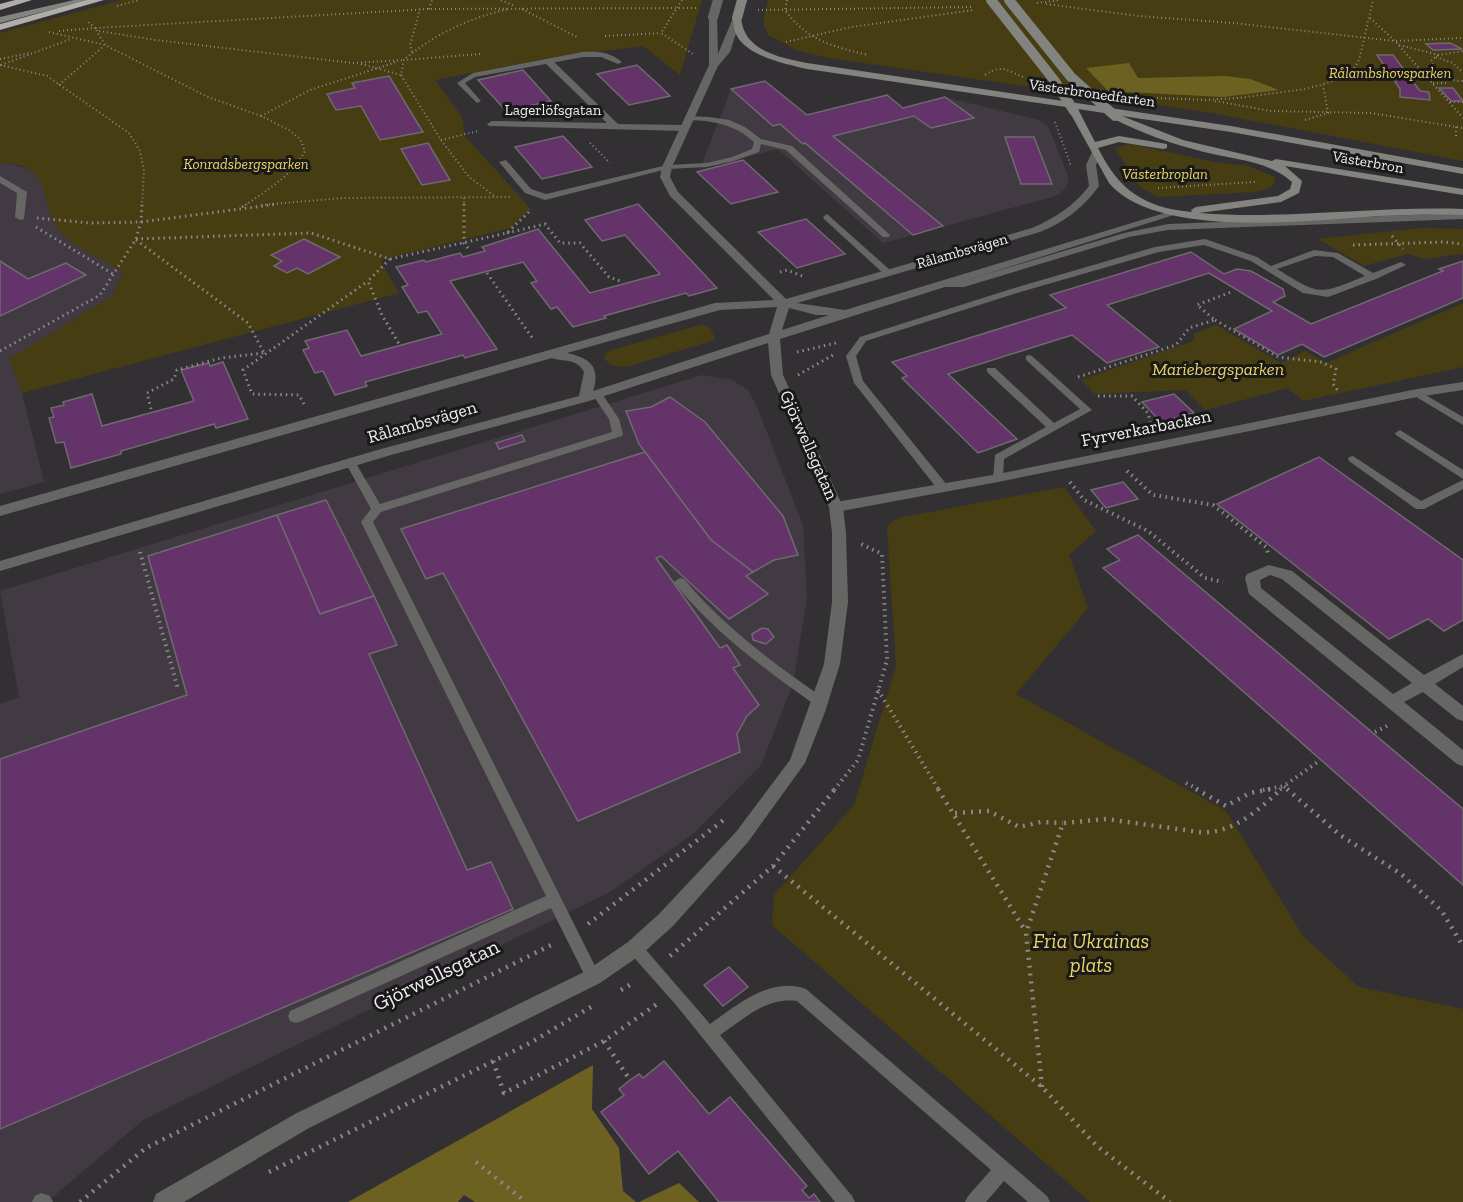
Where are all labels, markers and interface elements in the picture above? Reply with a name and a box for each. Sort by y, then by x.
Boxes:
park label: Rålambshovsparken [1329,64,1451,82]
street label: Västerbronedfarten [1027,75,1156,111]
street label: Lagerlöfsgatan [505,101,602,119]
street label: Västerbron [1330,147,1405,177]
park label: Konradsbergsparken [183,155,309,173]
park label: Västerbroplan [1122,165,1208,183]
street label: Rålambsvägen [914,229,1010,273]
park label: Mariebergsparken [1152,358,1284,380]
street label: Gjörwellsgatan [775,387,843,504]
street label: Rålambsvägen [365,396,480,448]
street label: Fyrverkarbacken [1079,405,1213,451]
park label: Fria Ukrainas plats [1033,928,1149,977]
street label: Gjörwellsgatan [369,933,503,1017]

